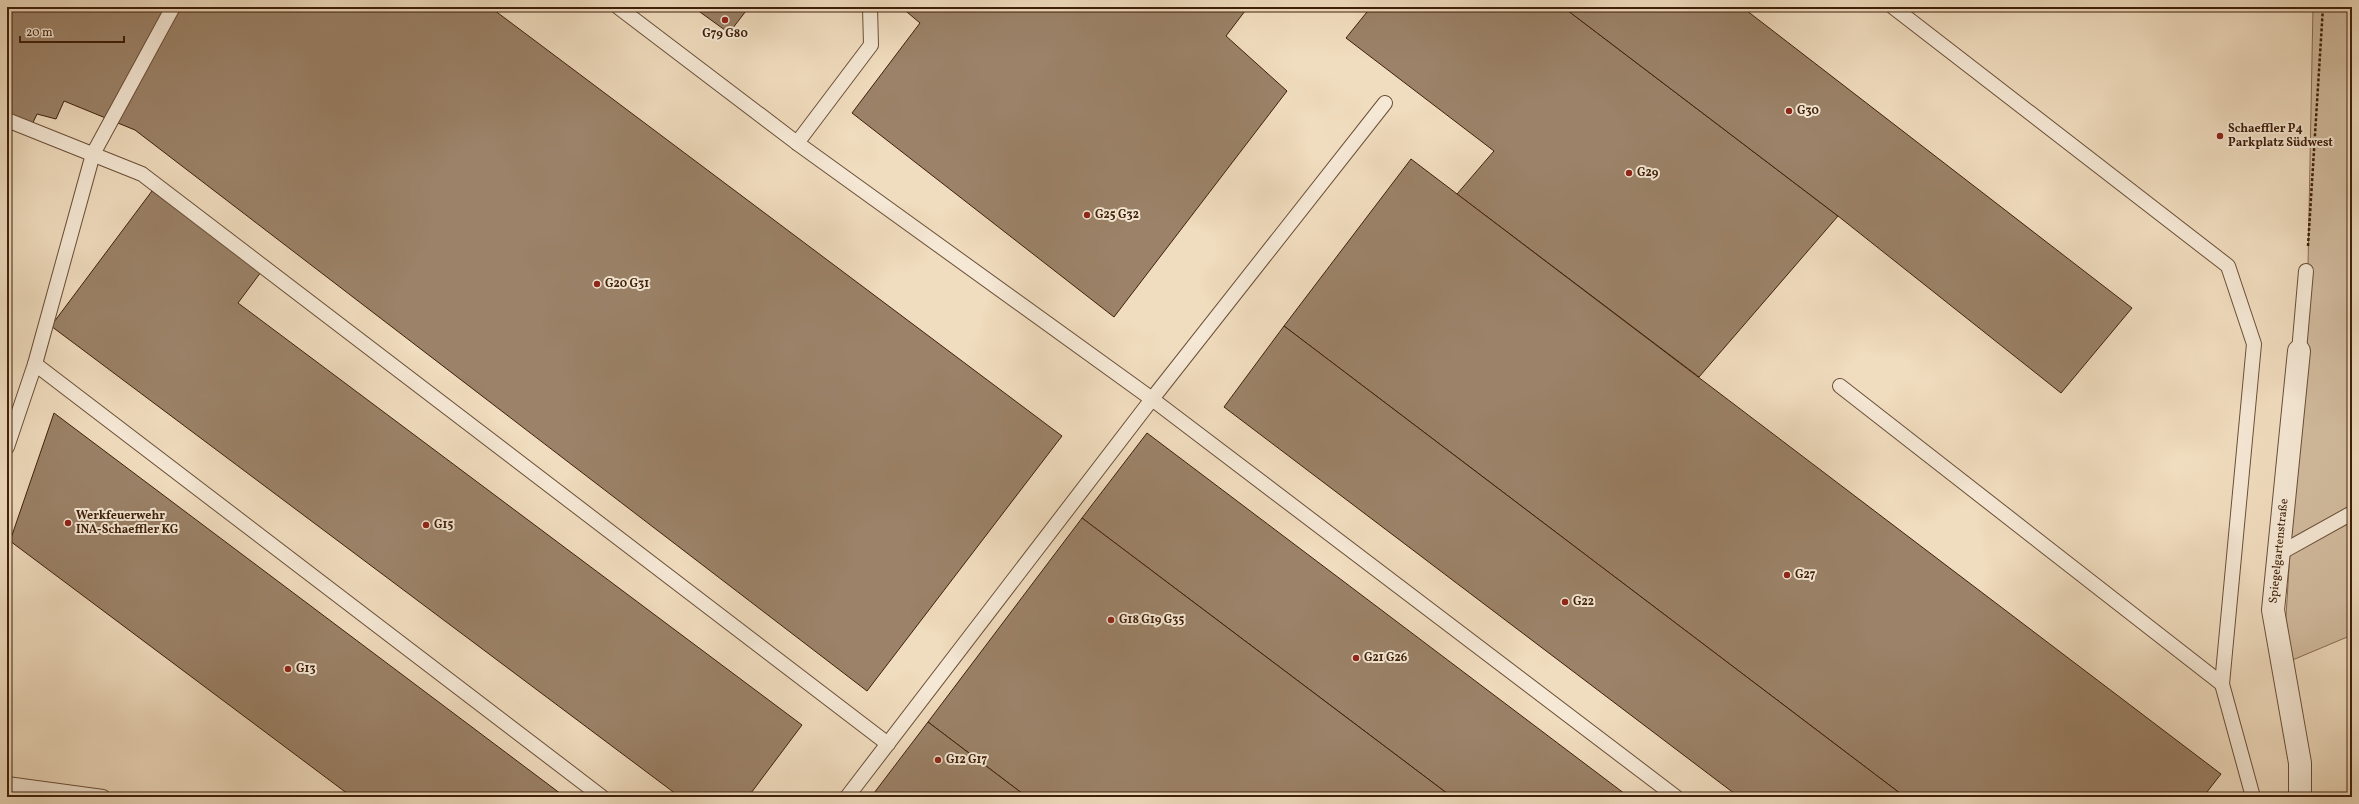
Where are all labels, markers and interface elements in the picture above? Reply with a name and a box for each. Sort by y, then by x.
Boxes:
marker: G79 G80 [720,15,730,25]
scale bar [20,18,124,44]
text: 20 m [26,25,53,41]
place label: G79 G80 [702,26,748,42]
place label: G30 [1797,103,1819,119]
marker: G30 [1784,106,1794,116]
place label: Schaeffler P4 Parkplatz Südwest [2228,121,2333,151]
marker: Schaeffler P4 Parkplatz Südwest [2215,131,2225,141]
place label: G29 [1637,165,1659,181]
marker: G29 [1624,168,1634,178]
place label: G25 G32 [1095,207,1139,223]
marker: G25 G32 [1082,210,1092,220]
place label: G20 G31 [605,276,649,292]
marker: G20 G31 [592,279,602,289]
street label: Spiegelgartenstraße [2266,497,2293,604]
place label: Werkfeuerwehr INA-Schaeffler KG [76,508,179,538]
place label: G15 [434,517,453,533]
marker: Werkfeuerwehr INA-Schaeffler KG [63,518,73,528]
marker: G15 [421,520,431,530]
place label: G27 [1795,567,1816,583]
marker: G27 [1782,570,1792,580]
place label: G22 [1573,594,1594,610]
marker: G22 [1560,597,1570,607]
place label: G18 G19 G35 [1119,612,1184,628]
marker: G18 G19 G35 [1106,615,1116,625]
place label: G21 G26 [1364,650,1408,666]
marker: G21 G26 [1351,653,1361,663]
place label: G13 [296,661,316,677]
marker: G13 [283,664,293,674]
place label: G12 G17 [946,752,987,768]
marker: G12 G17 [933,755,943,765]

